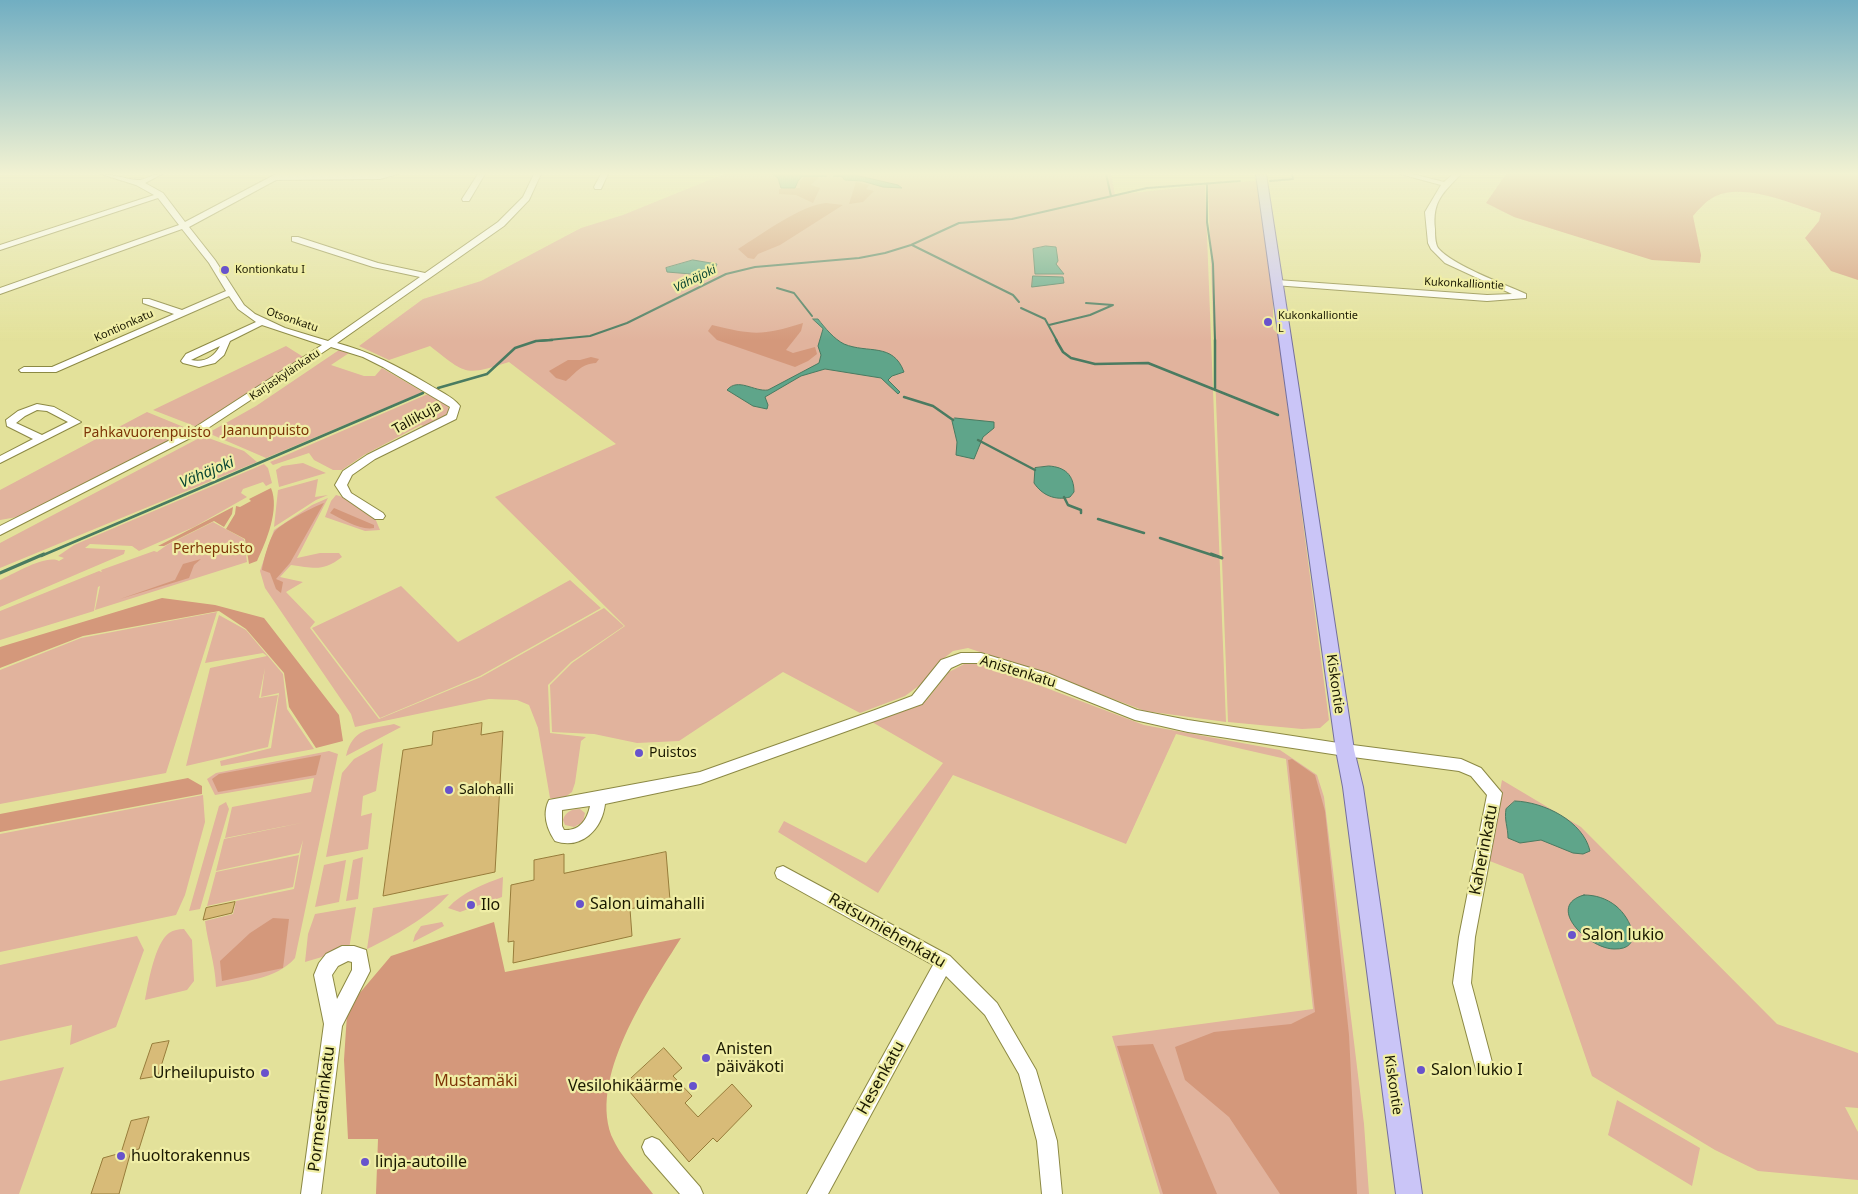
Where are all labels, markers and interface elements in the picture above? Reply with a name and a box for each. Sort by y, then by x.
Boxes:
water label: Vähäjoki [671,262,719,296]
place label: Kontionkatu I [235,263,305,277]
marker: Kontionkatu I [219,264,231,276]
street label: Kukonkalliontie [1424,275,1504,293]
street label: Otsonkatu [264,305,320,335]
street label: Kontionkatu [92,307,156,345]
place label: Kukonkalliontie L [1278,309,1358,335]
marker: Kukonkalliontie L [1262,316,1274,328]
street label: Karjaskylänkatu [247,347,323,403]
street label: Tallikuja [390,398,444,438]
park label: Jaanunpuisto [223,423,309,439]
park label: Pahkavuorenpuisto [83,425,211,441]
water label: Vähäjoki [177,454,237,492]
park label: Perhepuisto [173,541,253,557]
street label: Anistenkatu [978,652,1058,692]
street label: Kiskontie [1322,653,1348,715]
place label: Puistos [649,745,697,761]
marker: Puistos [633,747,645,759]
place label: Salohalli [459,782,514,798]
marker: Salohalli [443,784,455,796]
street label: Kaherinkatu [1466,803,1502,897]
street label: Ratsumiehenkatu [825,890,949,972]
place label: Salon uimahalli [590,894,705,914]
place label: Ilo [481,895,500,915]
marker: Salon uimahalli [574,898,586,910]
marker: Ilo [465,899,477,911]
place label: Salon lukio [1582,925,1664,945]
marker: Salon lukio [1566,929,1578,941]
street label: Hesenkatu [853,1038,909,1118]
place label: Anisten päiväkoti [716,1039,784,1077]
street label: Pormestarinkatu [305,1045,339,1173]
marker: Anisten päiväkoti [700,1052,712,1064]
street label: Kiskontie [1380,1054,1406,1116]
place label: Salon lukio I [1431,1060,1523,1080]
place label: Urheilupuisto [153,1063,255,1083]
marker: Salon lukio I [1415,1064,1427,1076]
marker: Urheilupuisto [259,1067,271,1079]
park label: Mustamäki [434,1071,518,1091]
place label: Vesilohikäärme [568,1076,683,1096]
marker: Vesilohikäärme [687,1080,699,1092]
place label: huoltorakennus [131,1146,250,1166]
marker: huoltorakennus [115,1150,127,1162]
place label: linja-autoille [375,1152,467,1172]
marker: linja-autoille [359,1156,371,1168]

